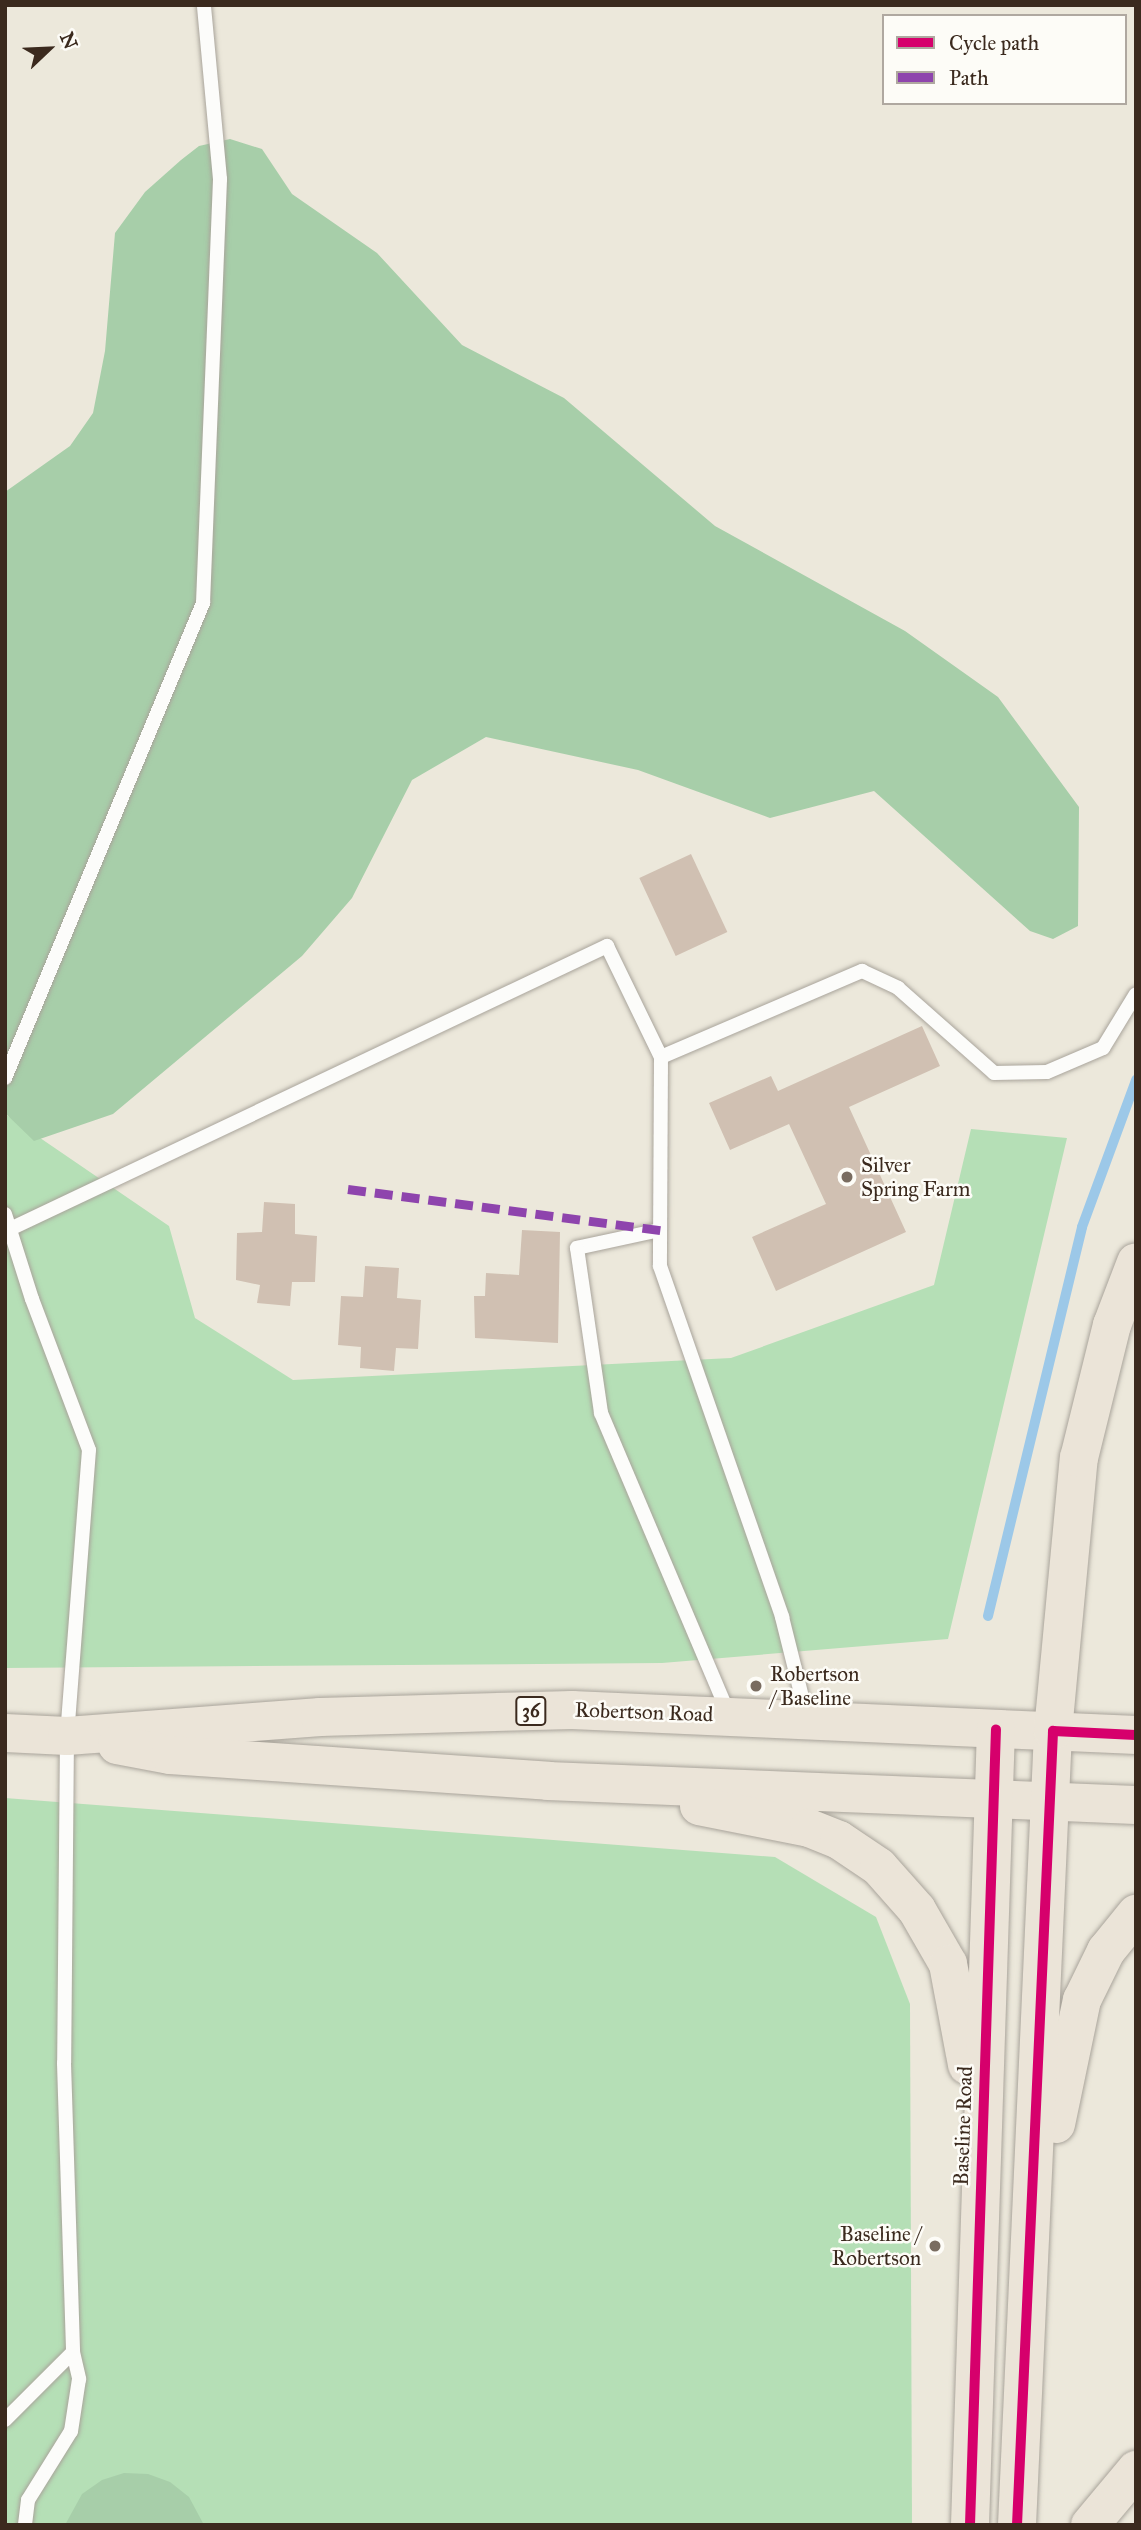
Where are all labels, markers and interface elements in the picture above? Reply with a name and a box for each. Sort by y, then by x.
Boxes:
north arrow [14,14,84,84]
legend [882,14,1127,105]
text: N [55,29,83,53]
text: Cycle path [949,30,1039,56]
text: Path [949,65,989,91]
place label: Silver Spring Farm [861,1152,970,1202]
marker: Silver Spring Farm [839,1169,855,1185]
place label: Robertson / Baseline [770,1661,859,1711]
marker: Robertson / Baseline [748,1678,764,1694]
road number: 36 [515,1695,547,1726]
street label: Robertson Road [574,1697,714,1727]
street label: Baseline Road [948,2066,978,2186]
place label: Baseline / Robertson [832,2221,921,2271]
marker: Baseline / Robertson [927,2238,943,2254]

